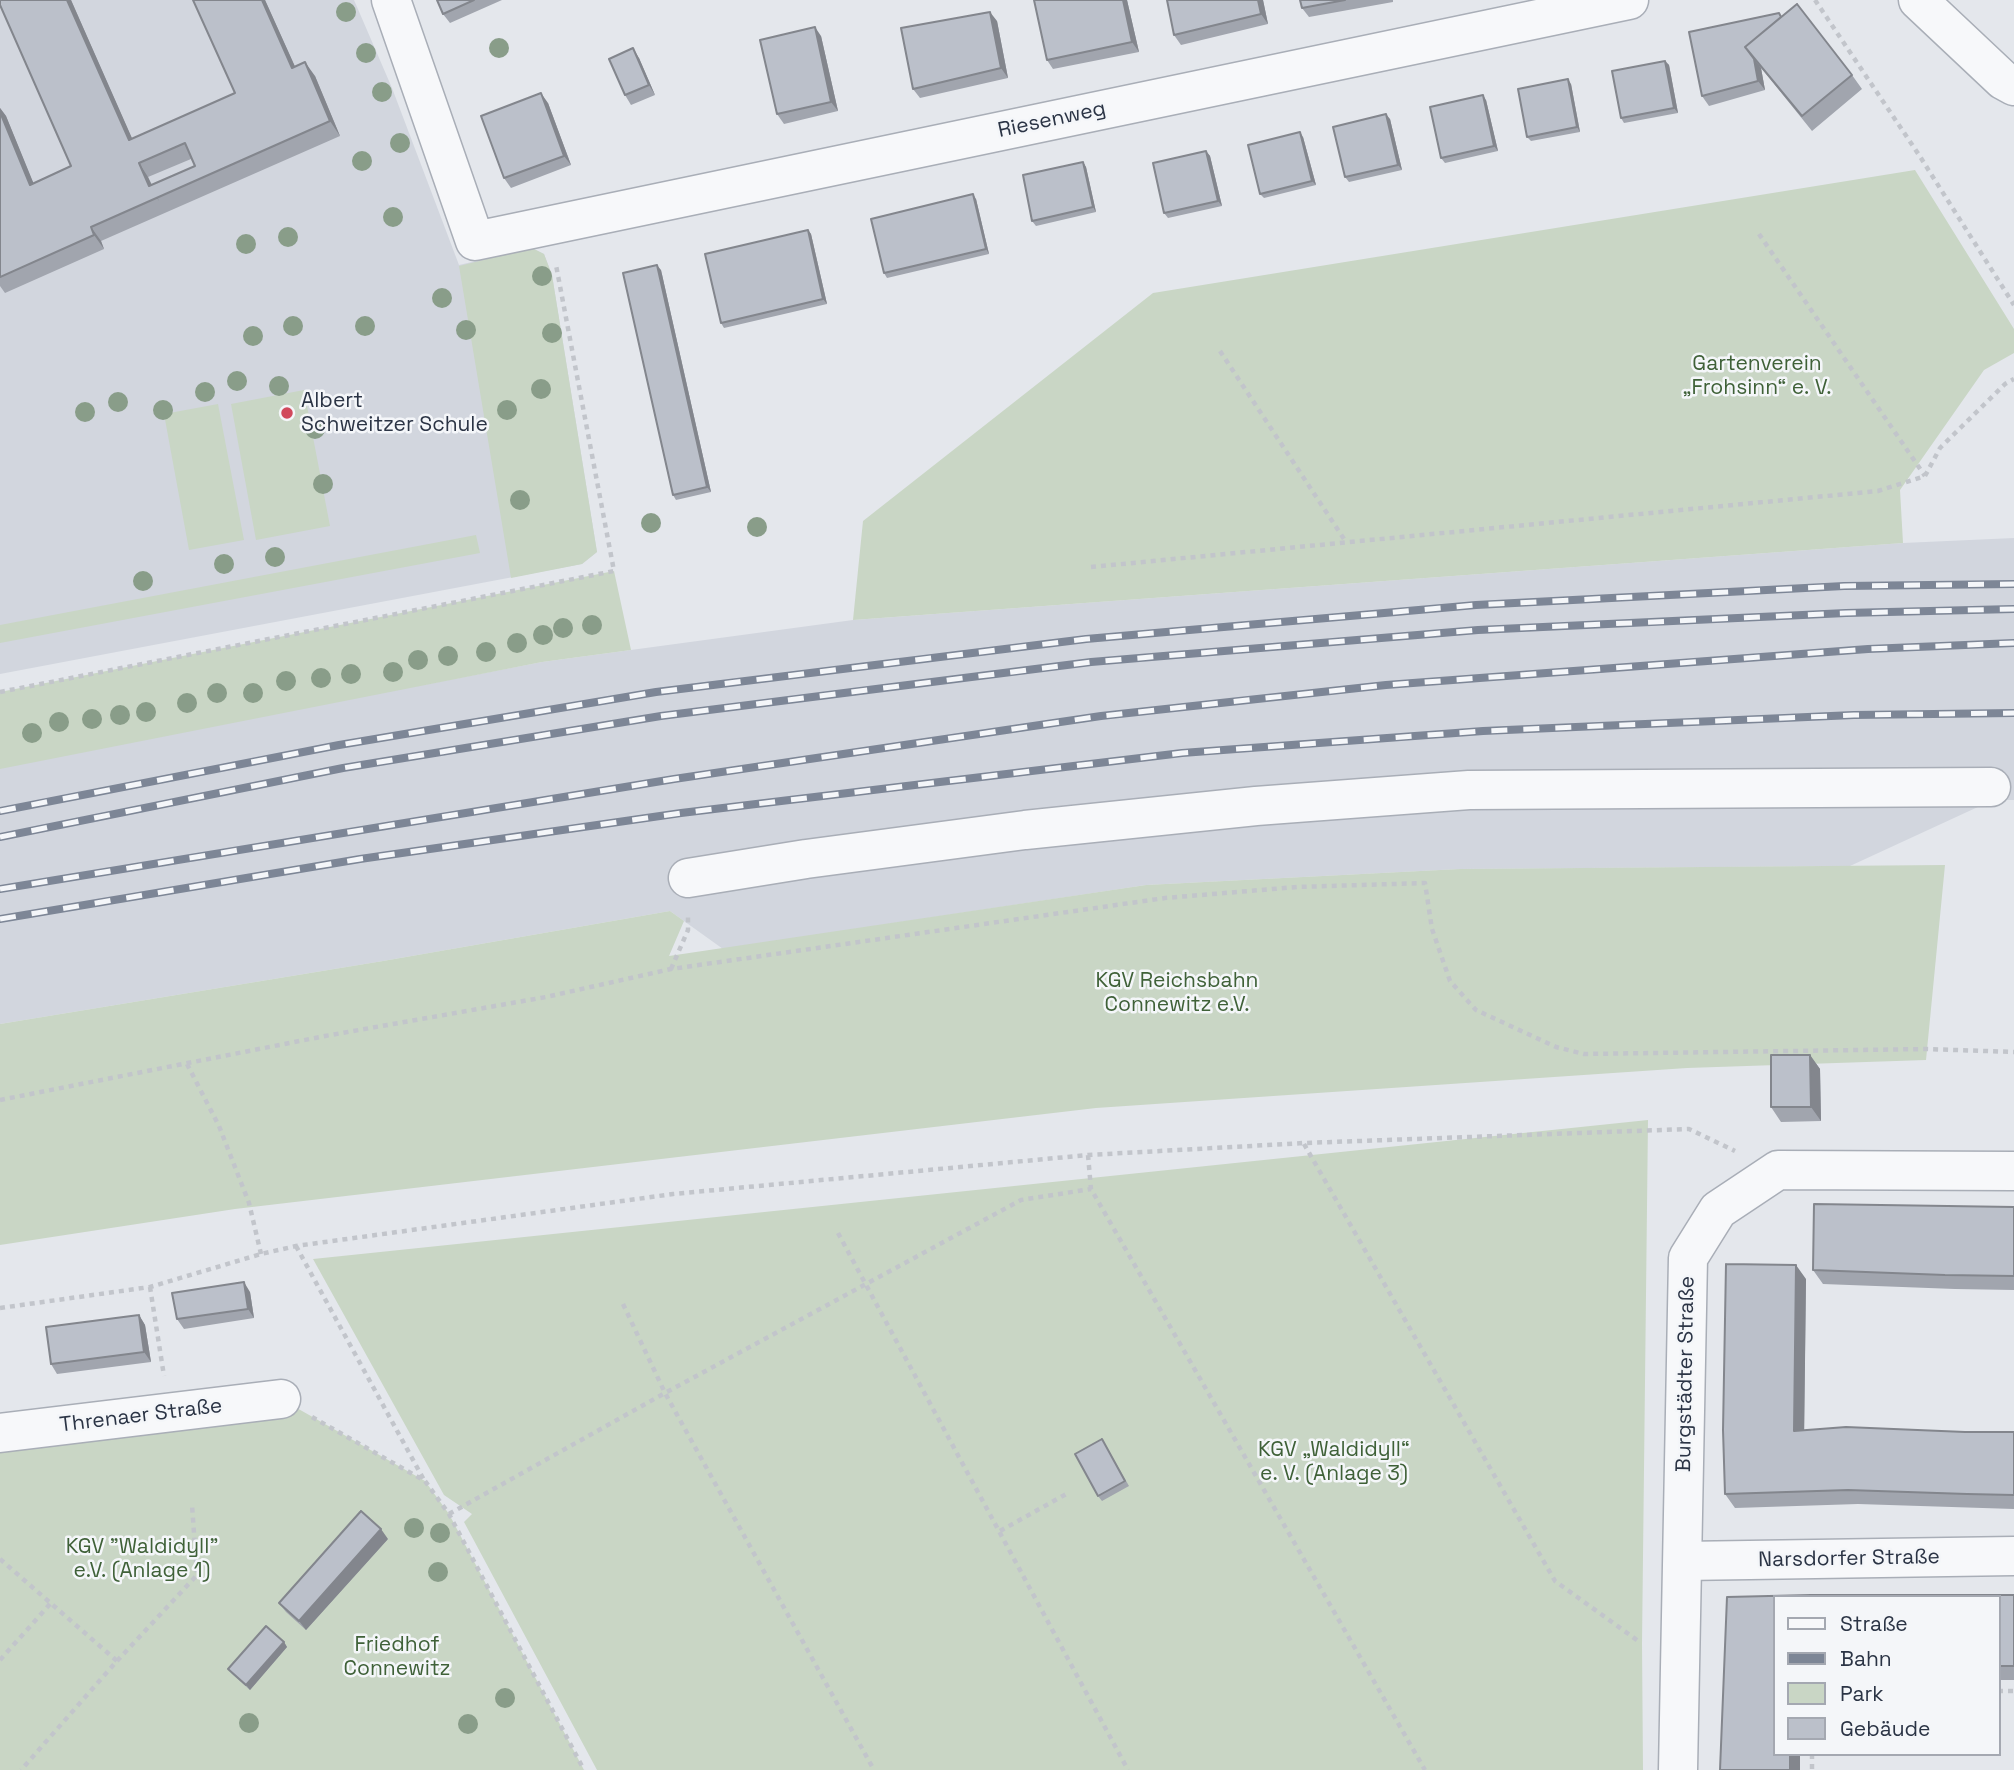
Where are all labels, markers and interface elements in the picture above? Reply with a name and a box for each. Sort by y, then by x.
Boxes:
street label: Riesenweg [996,96,1108,144]
park label: Gartenverein „Frohsinn“ e. V. [1683,351,1831,401]
place label: Albert Schweitzer Schule [301,388,488,438]
marker: Albert Schweitzer Schule [279,405,295,421]
park label: KGV Reichsbahn Connewitz e.V. [1096,968,1258,1018]
street label: Burgstädter Straße [1672,1276,1700,1472]
street label: Threnaer Straße [58,1394,224,1438]
park label: KGV „Waldidyll“ e. V. (Anlage 3) [1258,1437,1410,1487]
park label: KGV "Waldidyll" e.V. (Anlage 1) [66,1534,218,1584]
street label: Narsdorfer Straße [1758,1545,1940,1573]
legend [1772,1595,2000,1756]
text: Straße [1840,1610,1908,1637]
park label: Friedhof Connewitz [344,1632,450,1682]
text: Bahn [1840,1645,1892,1672]
text: Park [1840,1680,1884,1707]
text: Gebäude [1840,1715,1930,1742]

